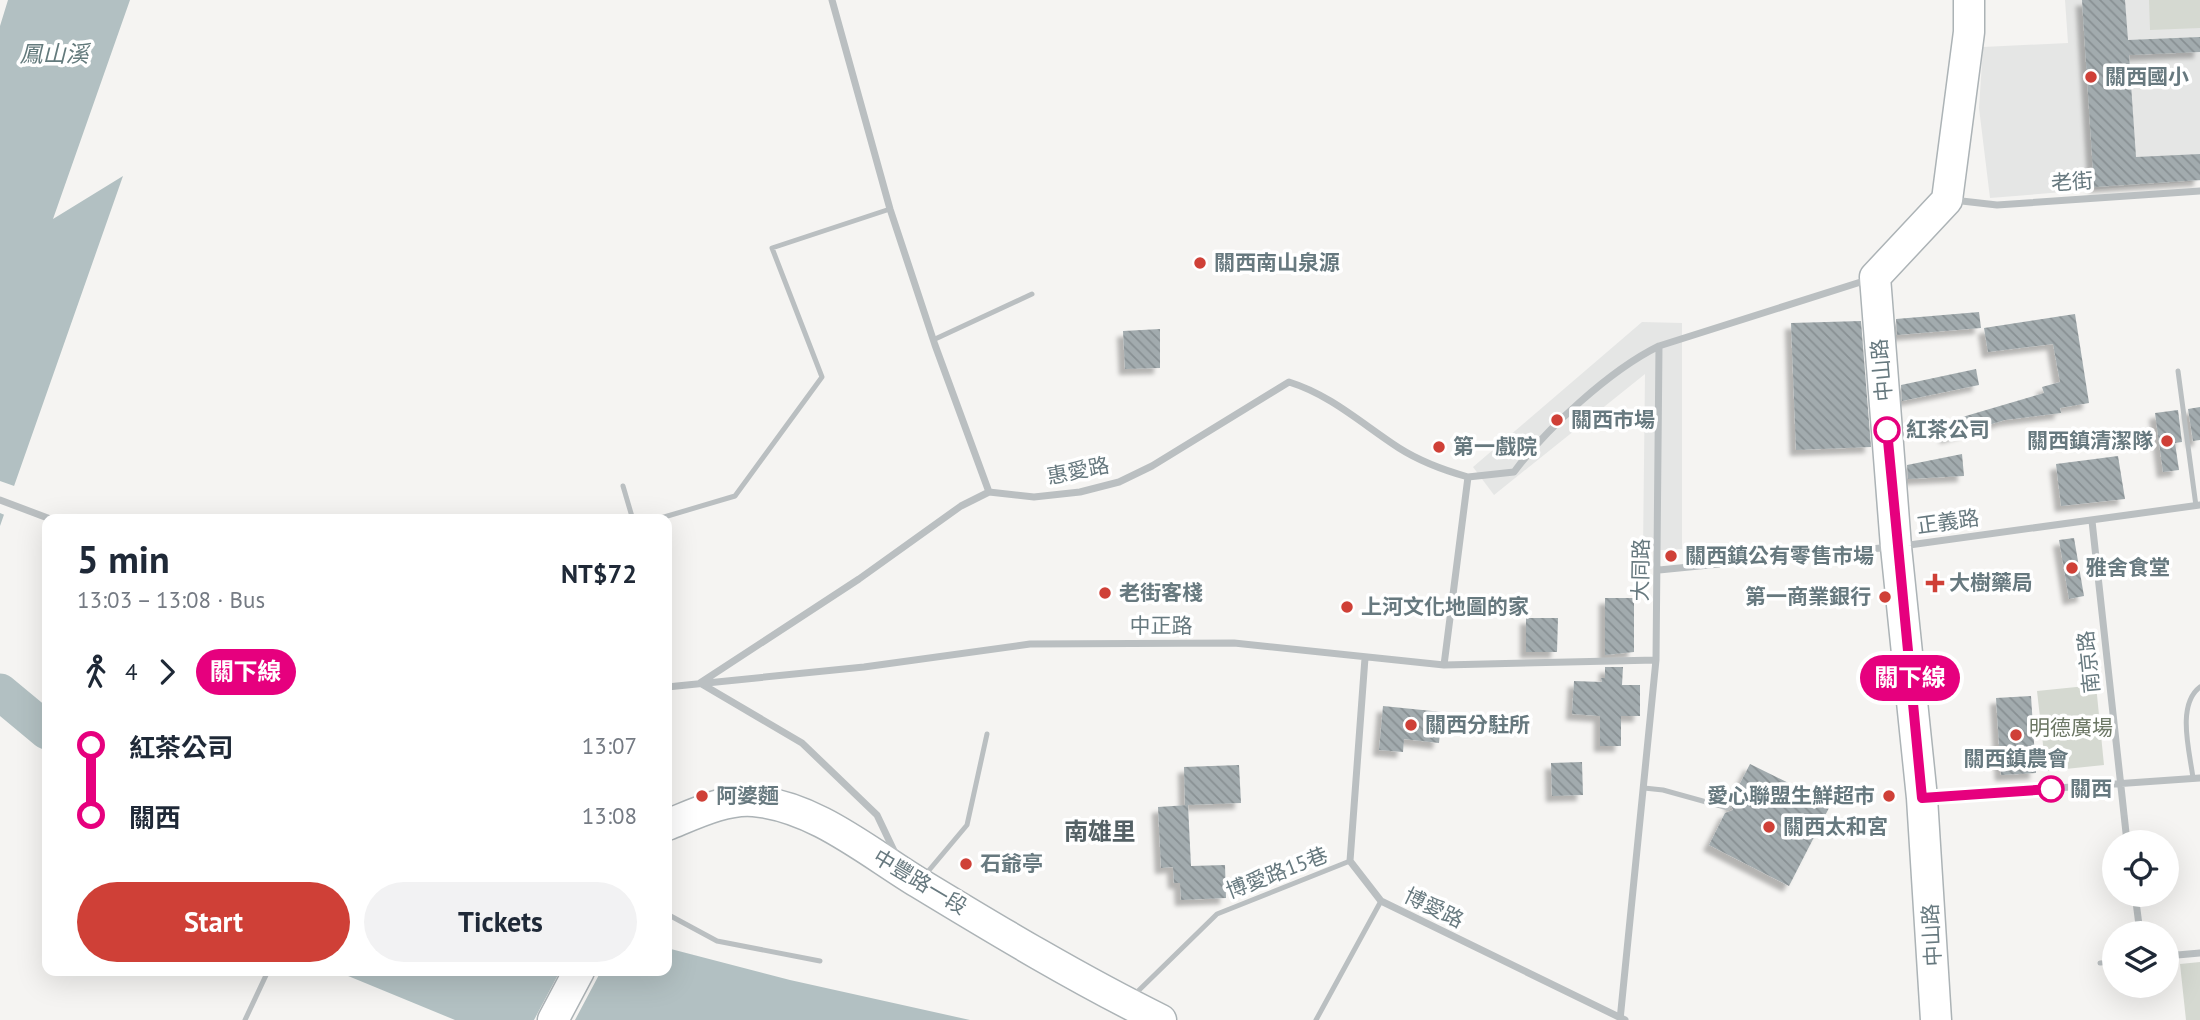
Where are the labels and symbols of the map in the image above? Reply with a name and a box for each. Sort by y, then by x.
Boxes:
water label: 鳳山溪 [20,39,92,68]
place label: 關西國小 [2105,63,2189,90]
marker: 關西國小 [2083,69,2099,85]
street label: 老街 [2050,167,2094,196]
place label: 關西南山泉源 [1214,249,1340,276]
marker: 關西南山泉源 [1192,255,1208,271]
street label: 中山路 [1865,337,1898,403]
place label: 關西市場 [1571,406,1655,433]
marker: 關西市場 [1549,412,1565,428]
place label: 紅茶公司 [1906,416,1990,443]
marker: 紅茶公司 [1874,417,1900,443]
place label: 關西鎮清潔隊 [2027,427,2154,454]
place label: 第一戲院 [1453,433,1537,460]
marker: 關西鎮清潔隊 [2159,433,2175,449]
marker: 第一戲院 [1431,439,1447,455]
street label: 惠愛路 [1044,451,1111,490]
street label: 正義路 [1915,504,1981,539]
street label: 大同路 [1626,538,1655,602]
place label: 關西鎮公有零售市場 [1685,542,1874,569]
marker: 關西鎮公有零售市場 [1663,548,1679,564]
place label: 雅舍食堂 [2086,554,2170,581]
marker: 雅舍食堂 [2064,560,2080,576]
place label: 大樹藥局 [1949,569,2033,596]
marker: 大樹藥局 [1927,575,1943,591]
place label: 老街客棧 [1119,579,1203,606]
place label: 第一商業銀行 [1745,583,1871,610]
marker: 老街客棧 [1097,585,1113,601]
marker: 第一商業銀行 [1877,589,1893,605]
place label: 上河文化地圖的家 [1361,593,1529,620]
marker: 上河文化地圖的家 [1339,599,1355,615]
street label: 中正路 [1130,612,1193,639]
street label: 南京路 [2072,629,2105,695]
line badge: 關下線 [1870,655,1950,701]
place label: 關西分駐所 [1425,711,1530,738]
park label: 明德廣場 [2029,714,2113,741]
marker: 關西分駐所 [1403,717,1419,733]
marker: 關西鎮農會 [2008,727,2024,743]
place label: 關西鎮農會 [1964,745,2069,772]
place label: 關西 [2070,775,2112,802]
marker: 關西 [2038,776,2064,802]
place label: 阿婆麵 [716,782,779,809]
place label: 愛心聯盟生鮮超市 [1707,782,1875,809]
marker: 阿婆麵 [694,788,710,804]
marker: 愛心聯盟生鮮超市 [1881,788,1897,804]
place label: 關西太和宮 [1783,813,1888,840]
district label: 南雄里 [1064,816,1136,847]
marker: 關西太和宮 [1761,819,1777,835]
street label: 博愛路15巷 [1222,841,1332,904]
street label: 中豐路一段 [868,843,972,920]
place label: 石爺亭 [980,850,1043,877]
marker: 石爺亭 [958,856,974,872]
street label: 博愛路 [1400,882,1468,933]
street label: 中山路 [1916,903,1947,967]

